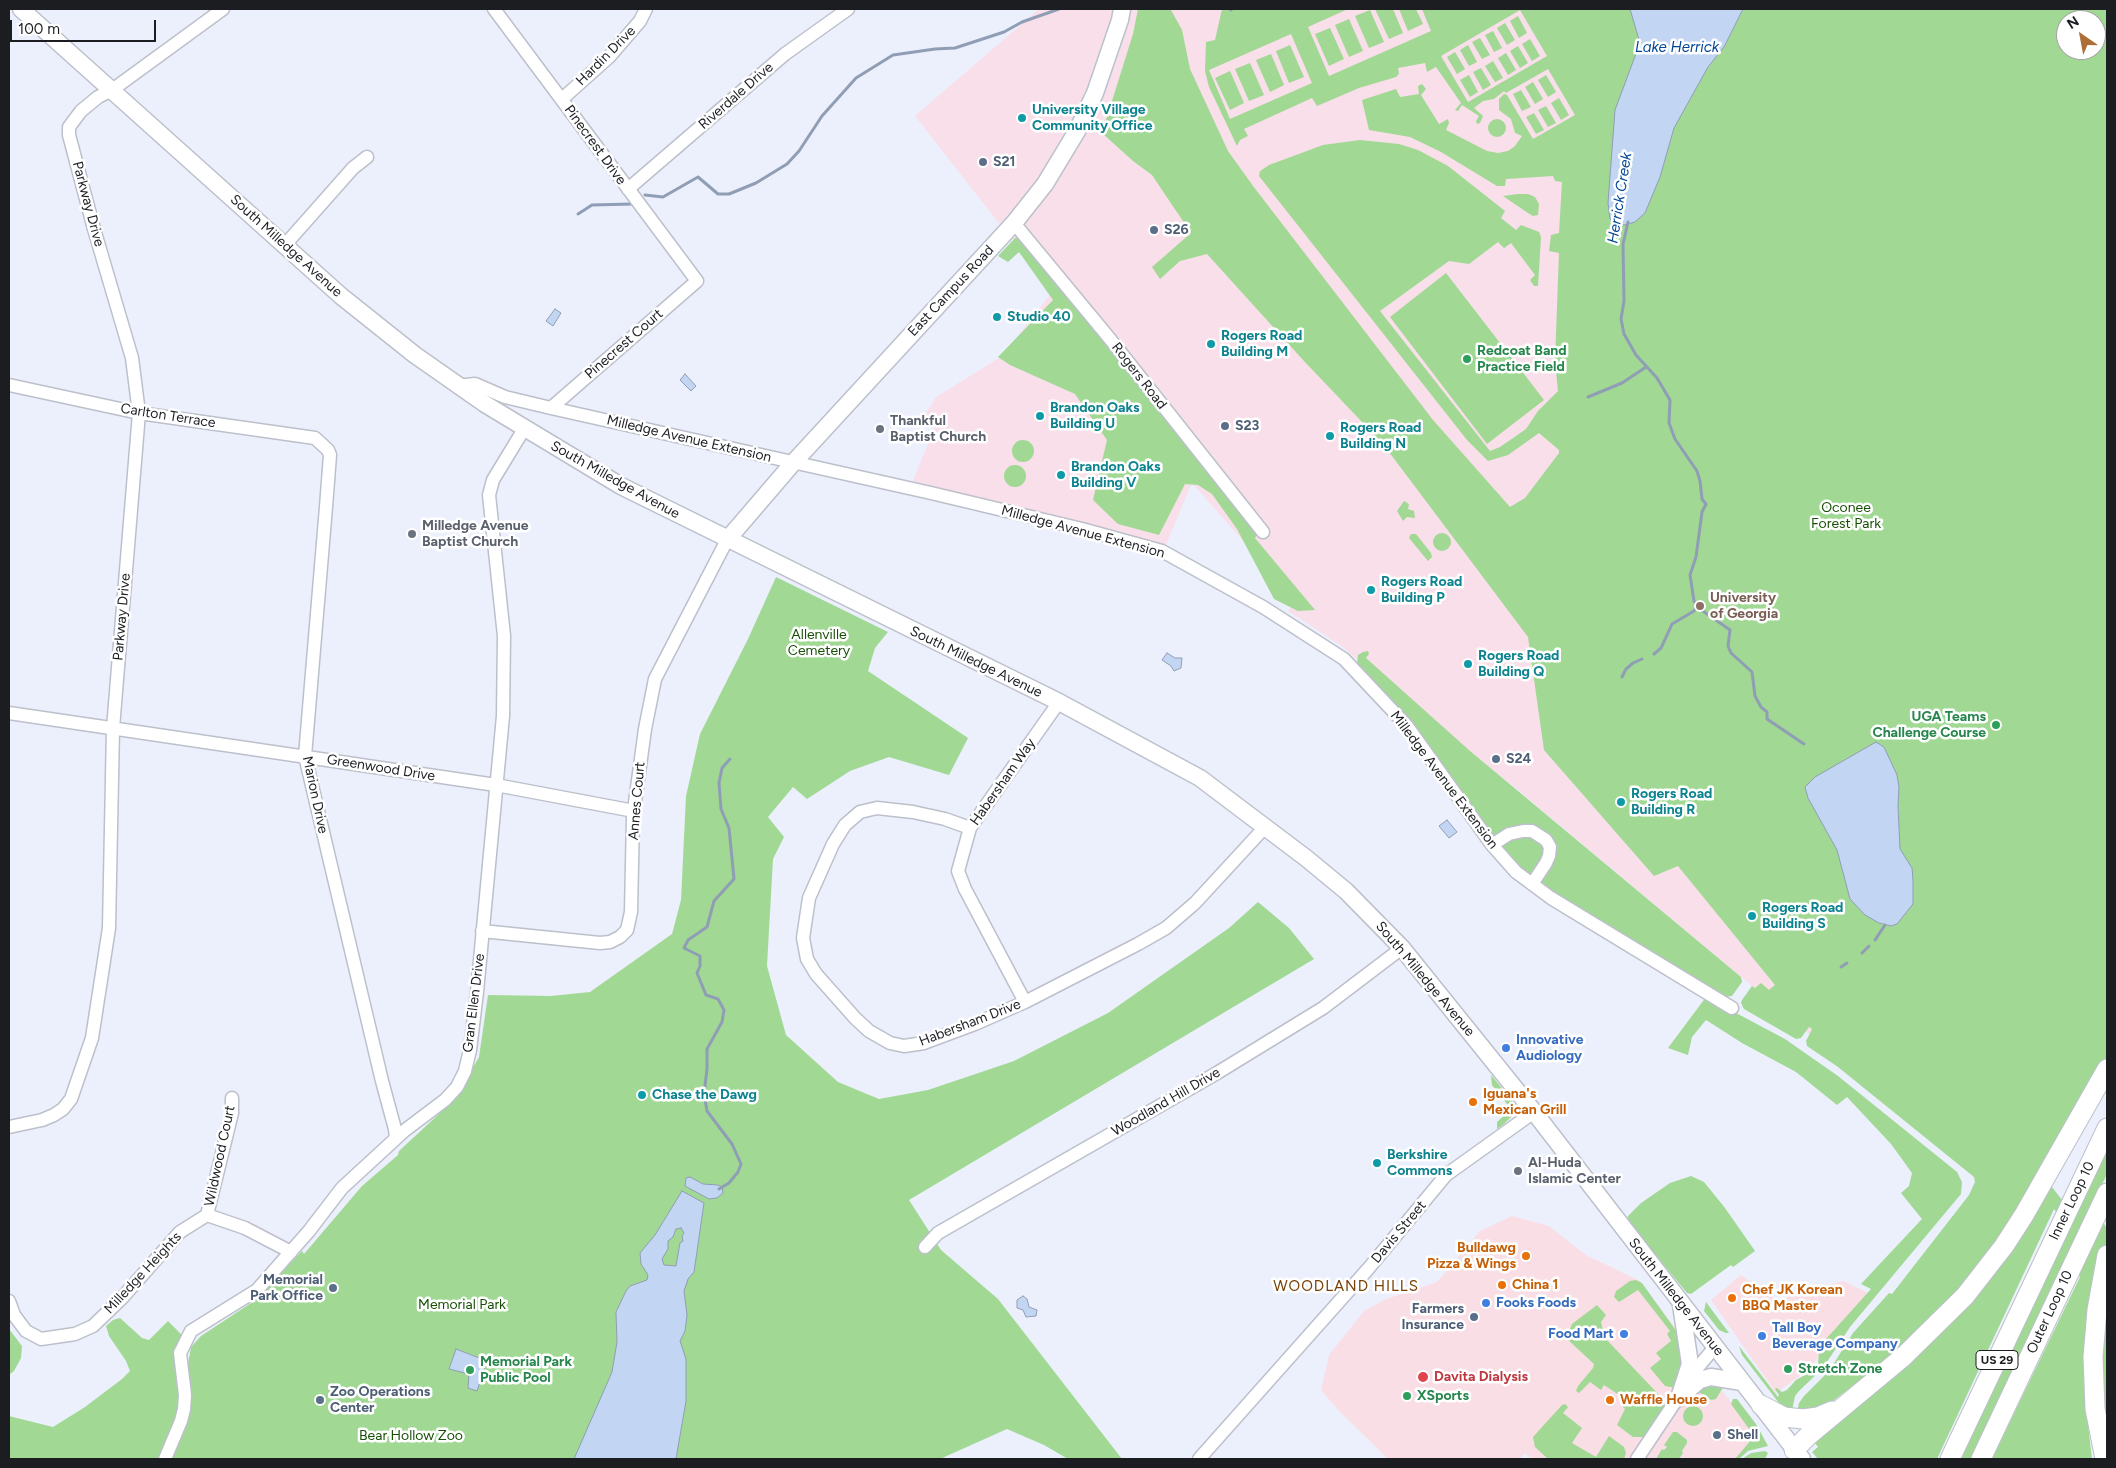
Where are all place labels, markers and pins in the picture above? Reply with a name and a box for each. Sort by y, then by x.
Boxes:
place label: University Village Community Office [1032,102,1152,134]
marker: University Village Community Office [1016,112,1028,124]
place label: S21 [993,154,1016,170]
marker: S21 [977,156,989,168]
place label: S26 [1164,222,1189,238]
marker: S26 [1148,224,1160,236]
place label: Studio 40 [1007,309,1070,325]
marker: Studio 40 [991,311,1003,323]
place label: Rogers Road Building M [1221,328,1302,361]
marker: Rogers Road Building M [1205,338,1217,350]
place label: Redcoat Band Practice Field [1477,343,1567,376]
marker: Redcoat Band Practice Field [1461,353,1473,365]
place label: Brandon Oaks Building U [1050,400,1140,432]
marker: Brandon Oaks Building U [1034,410,1046,422]
place label: Thankful Baptist Church [890,413,986,446]
place label: S23 [1235,418,1259,434]
marker: S23 [1219,420,1231,432]
place label: Rogers Road Building N [1340,420,1421,452]
marker: Thankful Baptist Church [874,423,886,435]
marker: Rogers Road Building N [1324,430,1336,442]
place label: Brandon Oaks Building V [1071,459,1161,492]
marker: Brandon Oaks Building V [1055,469,1067,481]
place label: Milledge Avenue Baptist Church [422,518,529,550]
marker: Milledge Avenue Baptist Church [406,528,418,540]
place label: Rogers Road Building P [1381,574,1462,606]
marker: Rogers Road Building P [1365,584,1377,596]
place label: University of Georgia [1710,590,1778,622]
marker: University of Georgia [1694,600,1706,612]
place label: Rogers Road Building Q [1478,648,1559,680]
marker: Rogers Road Building Q [1462,658,1474,670]
place label: UGA Teams Challenge Course [1872,709,1986,742]
marker: UGA Teams Challenge Course [1990,719,2002,731]
place label: S24 [1506,751,1531,767]
marker: S24 [1490,753,1502,765]
place label: Rogers Road Building R [1631,786,1712,819]
marker: Rogers Road Building R [1615,796,1627,808]
place label: Rogers Road Building S [1762,900,1843,932]
marker: Rogers Road Building S [1746,910,1758,922]
place label: Innovative Audiology [1516,1032,1583,1064]
marker: Innovative Audiology [1500,1042,1512,1054]
place label: Iguana's Mexican Grill [1483,1086,1566,1118]
place label: Chase the Dawg [652,1087,757,1103]
marker: Chase the Dawg [636,1089,648,1101]
marker: Iguana's Mexican Grill [1467,1096,1479,1108]
place label: Berkshire Commons [1387,1147,1452,1180]
place label: Al-Huda Islamic Center [1528,1155,1621,1188]
marker: Berkshire Commons [1371,1157,1383,1169]
marker: Al-Huda Islamic Center [1512,1165,1524,1177]
place label: Bulldawg Pizza & Wings [1427,1240,1516,1272]
marker: Bulldawg Pizza & Wings [1520,1250,1532,1262]
place label: Memorial Park Office [250,1272,323,1304]
place label: China 1 [1512,1277,1558,1293]
marker: China 1 [1496,1279,1508,1291]
marker: Memorial Park Office [327,1282,339,1294]
place label: Chef JK Korean BBQ Master [1742,1282,1843,1314]
marker: Chef JK Korean BBQ Master [1726,1292,1738,1304]
place label: Fooks Foods [1496,1295,1576,1311]
marker: Fooks Foods [1480,1297,1492,1309]
place label: Farmers Insurance [1401,1301,1464,1334]
marker: Farmers Insurance [1468,1311,1480,1323]
place label: Tall Boy Beverage Company [1772,1320,1898,1352]
place label: Food Mart [1548,1326,1614,1342]
marker: Food Mart [1618,1328,1630,1340]
marker: Tall Boy Beverage Company [1756,1330,1768,1342]
place label: Memorial Park Public Pool [480,1354,572,1386]
place label: Stretch Zone [1798,1361,1882,1377]
marker: Stretch Zone [1782,1363,1794,1375]
marker: Memorial Park Public Pool [464,1364,476,1376]
place label: Davita Dialysis [1434,1369,1528,1385]
marker: Davita Dialysis [1416,1370,1430,1384]
place label: Zoo Operations Center [330,1384,430,1416]
place label: XSports [1417,1388,1469,1404]
marker: XSports [1401,1390,1413,1402]
place label: Waffle House [1620,1392,1707,1408]
marker: Zoo Operations Center [314,1394,326,1406]
marker: Waffle House [1604,1394,1616,1406]
place label: Shell [1727,1427,1758,1443]
marker: Shell [1711,1429,1723,1441]

